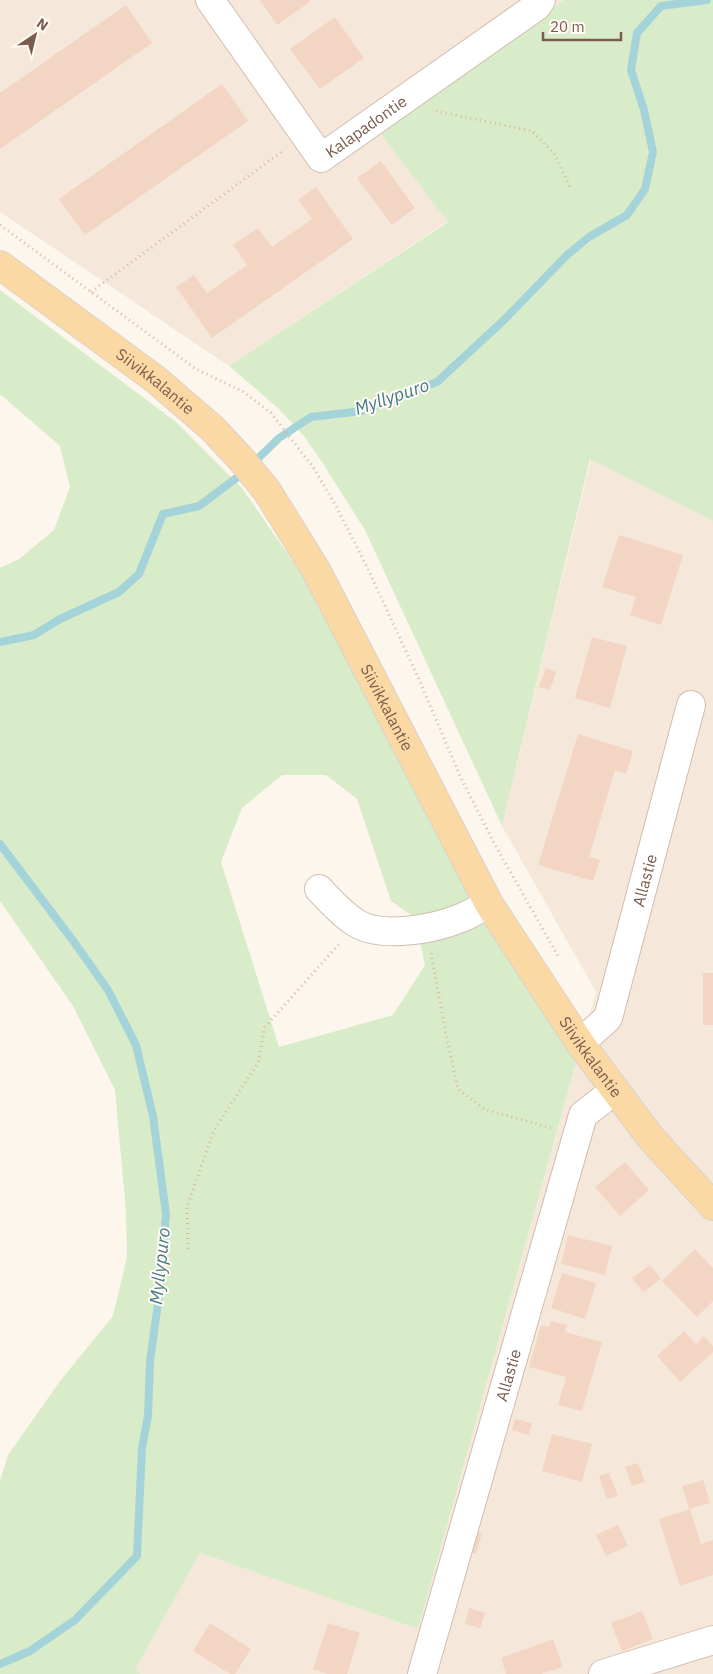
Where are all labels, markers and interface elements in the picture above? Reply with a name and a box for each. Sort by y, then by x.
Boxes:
north arrow [10,10,60,60]
scale bar [543,10,620,42]
text: N [33,14,52,35]
text: 20 m [550,17,585,36]
street label: Kalapadontie [321,91,411,162]
street label: Siivikkalantie [112,344,199,419]
water label: Myllypuro [351,373,432,420]
street label: Siivikkalantie [356,661,418,754]
street label: Allastie [628,852,661,909]
street label: Siivikkalantie [555,1012,627,1101]
water label: Myllypuro [144,1226,175,1306]
street label: Allastie [491,1346,525,1404]

